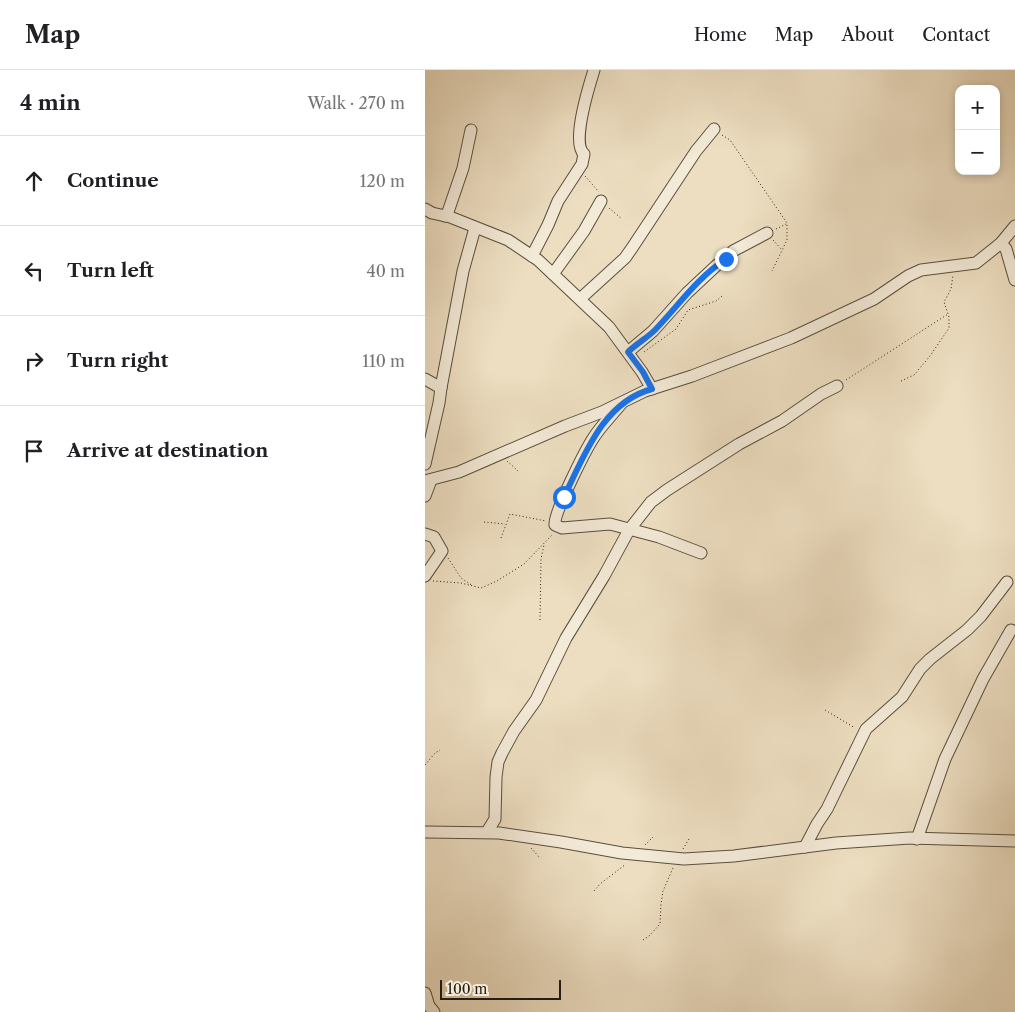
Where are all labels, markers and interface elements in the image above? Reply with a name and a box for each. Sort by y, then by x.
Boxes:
text: Map [25,20,80,49]
text: Home [694,24,747,46]
text: Map [775,24,813,46]
text: About [841,24,894,46]
text: Contact [922,24,990,46]
map controls [955,85,1000,175]
button: + [955,85,1000,130]
text: 4 min [20,90,81,115]
text: Walk · 270 m [307,93,405,113]
button: − [955,130,1000,175]
icon: ahead [20,167,48,195]
text: Continue [67,169,159,192]
text: 120 m [360,171,405,191]
route end [715,248,738,271]
icon: left [20,257,48,285]
text: Turn left [67,259,154,282]
text: 40 m [366,261,405,281]
icon: right [20,347,48,375]
text: Turn right [67,349,168,372]
text: 110 m [362,351,405,371]
icon: arrive [20,437,48,465]
text: Arrive at destination [67,439,268,462]
route start [553,486,576,509]
scale bar [440,977,561,1000]
text: 100 m [447,980,487,998]

